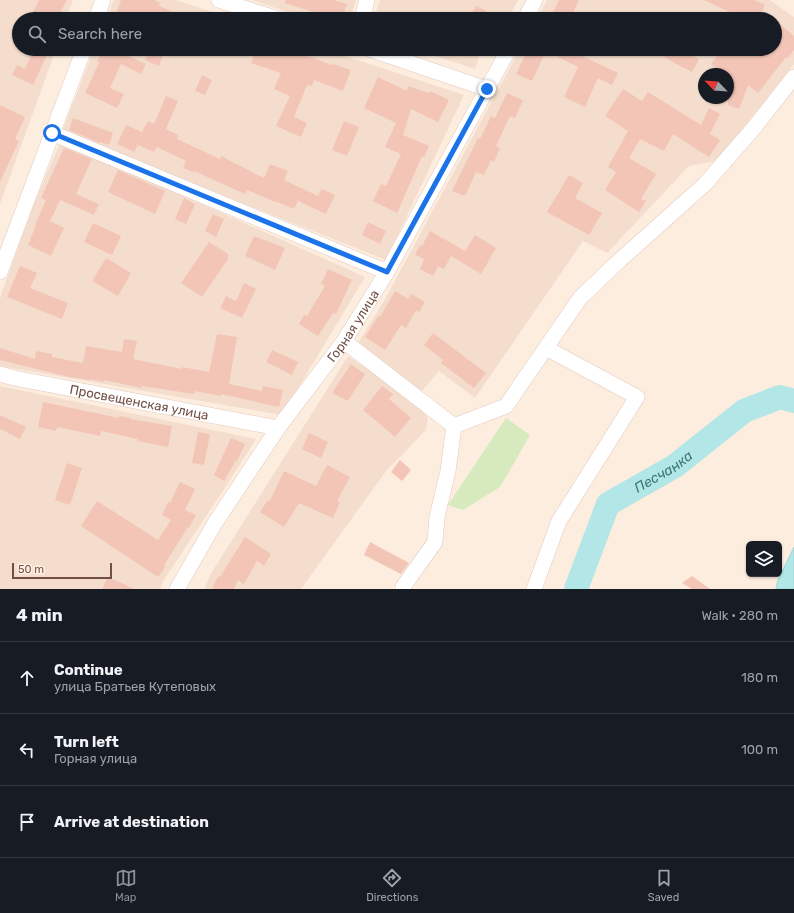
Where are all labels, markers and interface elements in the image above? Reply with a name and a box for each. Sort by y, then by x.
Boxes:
search box [12,12,782,56]
icon: search [26,23,48,45]
text: Search here [58,25,142,43]
north arrow [698,68,734,104]
route end [478,80,496,98]
route start [43,124,61,142]
street label: Горная улица [324,287,382,365]
street label: Просвещенская улица [68,381,210,422]
water label: Песчанка [631,447,696,496]
map controls [746,541,782,577]
button: layers [746,541,782,577]
scale bar [12,561,112,580]
text: 50 m [18,563,44,576]
text: 4 min [16,605,63,625]
text: Walk · 280 m [701,608,778,623]
text: Continue [54,661,123,679]
icon: ahead [16,667,38,689]
text: 180 m [741,670,778,685]
text: улица Братьев Кутеповых [54,679,216,694]
text: Turn left [54,733,119,751]
icon: left [16,739,38,761]
text: 100 m [741,742,778,757]
text: Горная улица [54,751,137,766]
icon: arrive [16,811,38,833]
text: Arrive at destination [54,813,209,831]
tab: Map [115,867,137,904]
tab: Directions [366,867,418,904]
tab: Saved [648,867,679,904]

